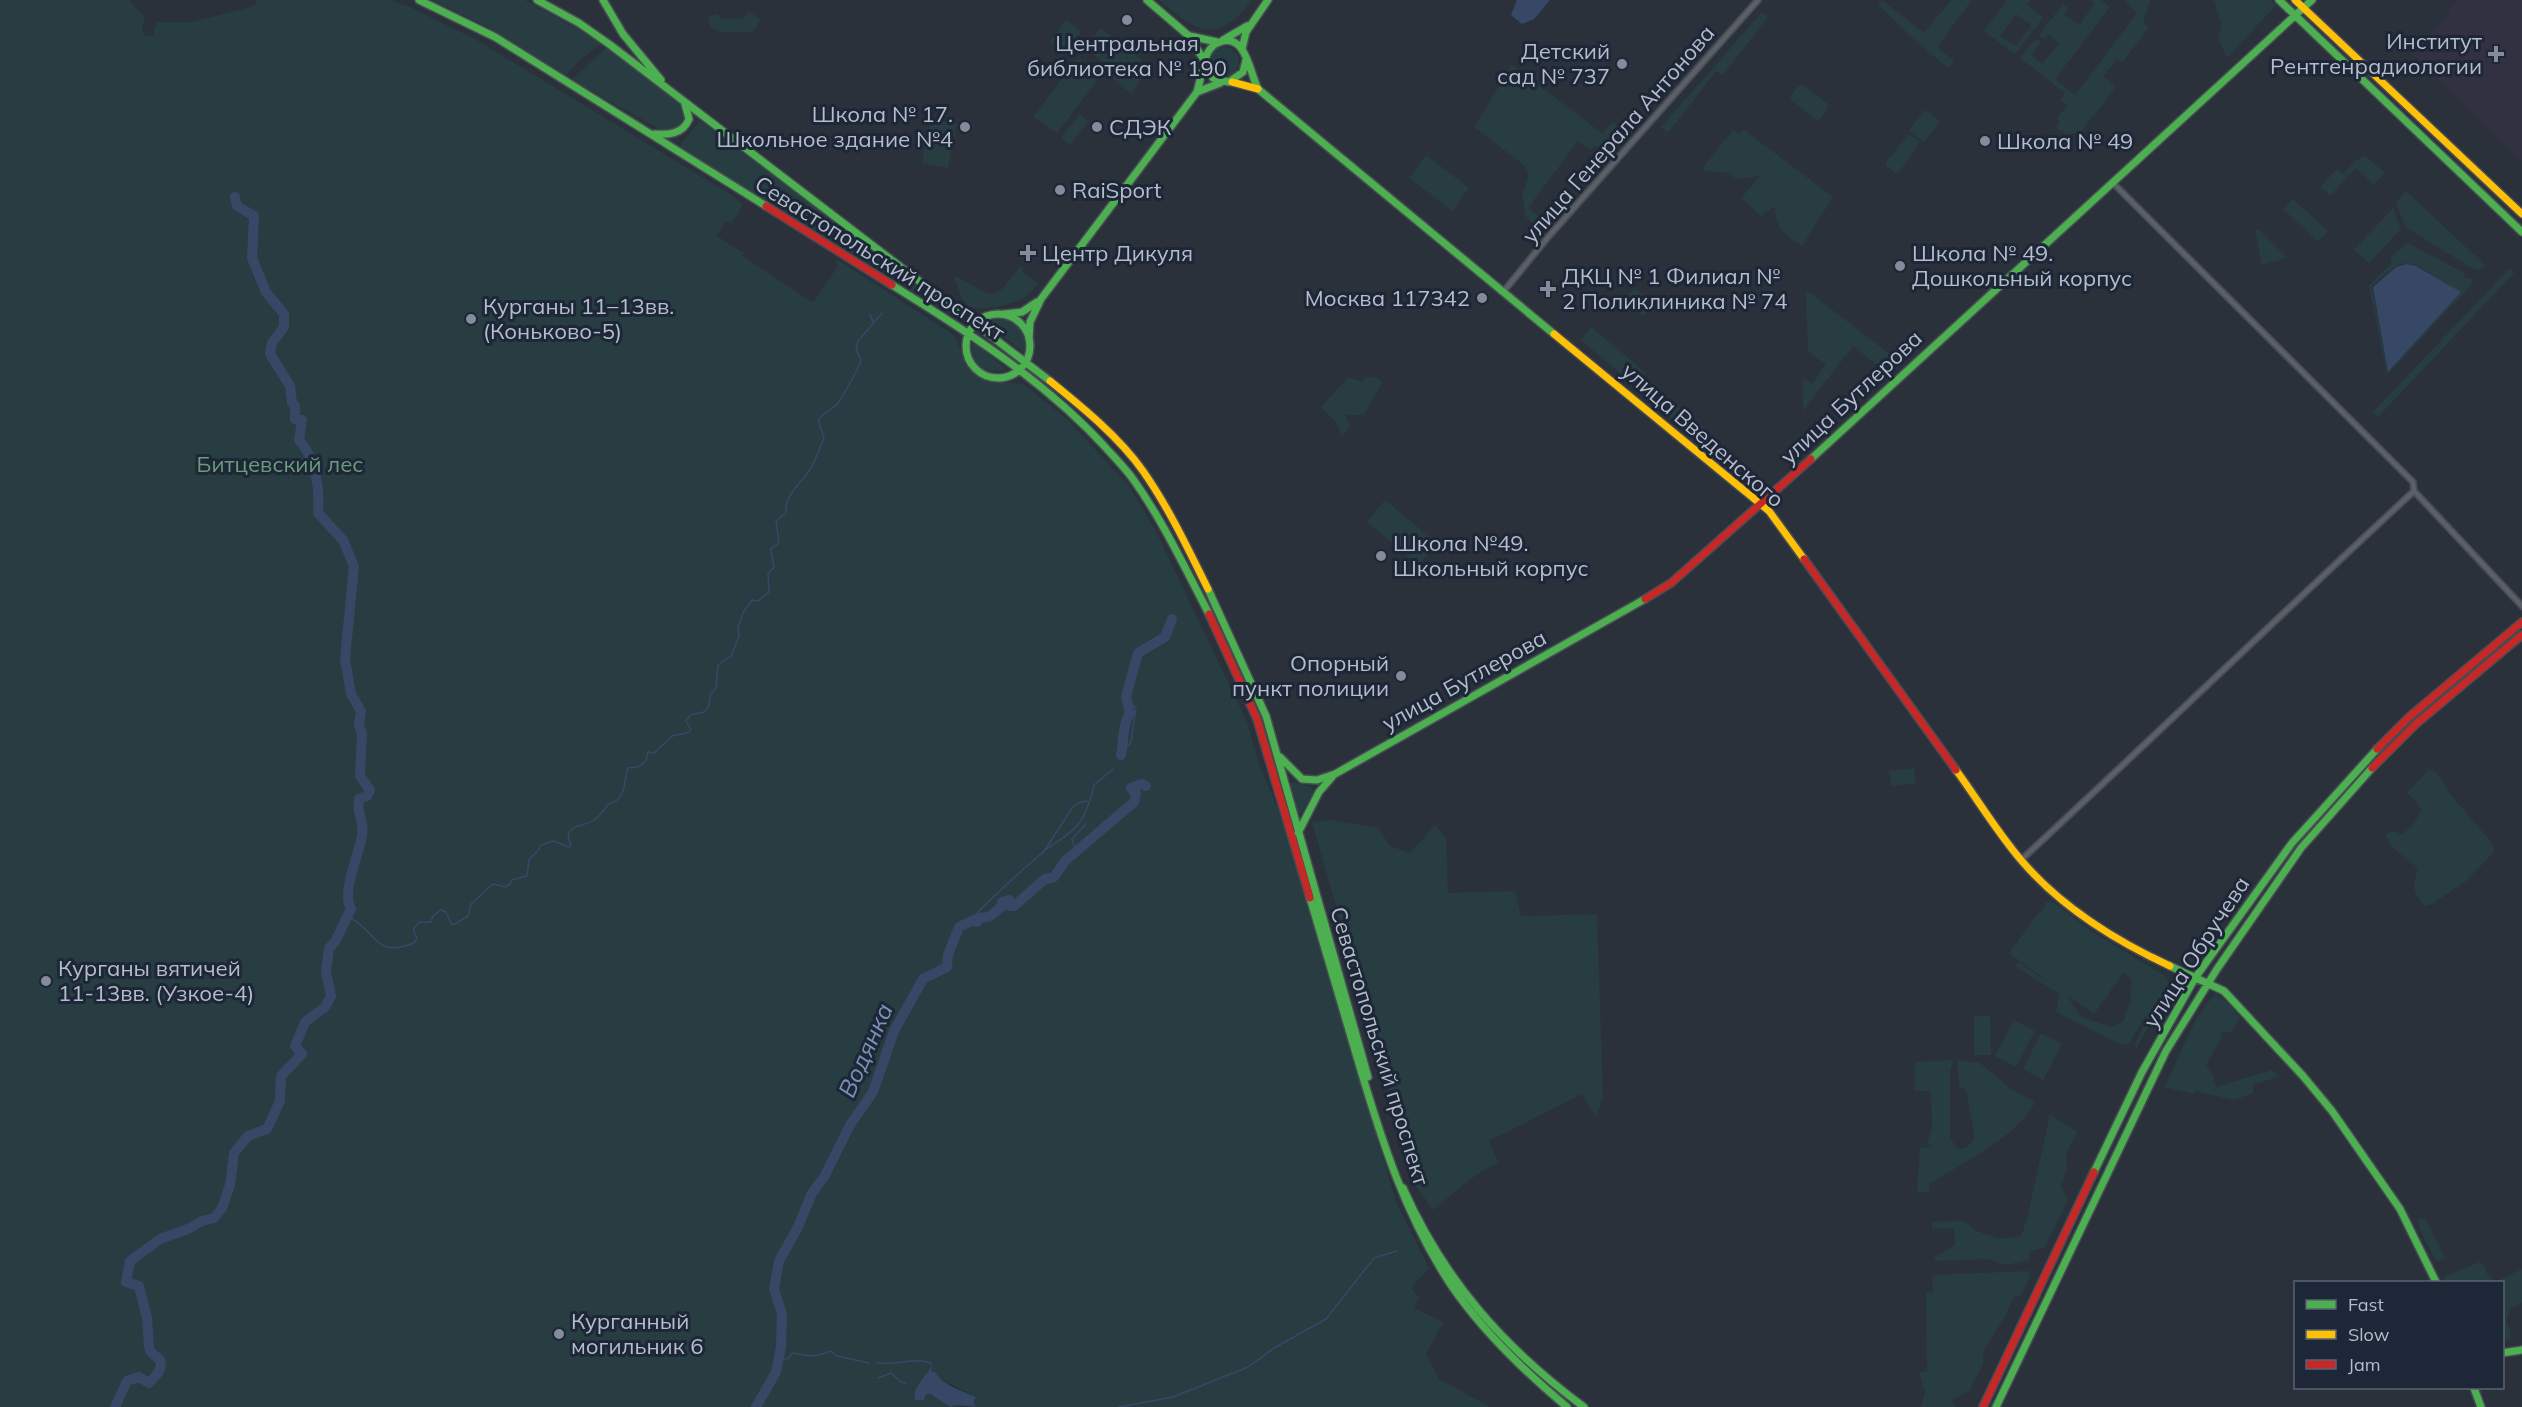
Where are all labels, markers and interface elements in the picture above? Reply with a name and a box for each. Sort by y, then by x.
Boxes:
marker: Центральная библиотека № 190 [1120,13,1134,27]
street label: улица Генерала Антонова [1516,19,1720,249]
place label: Институт Рентгенрадиологии [2270,27,2482,80]
place label: Центральная библиотека № 190 [1027,29,1227,82]
place label: Детский сад № 737 [1497,37,1610,90]
marker: Институт Рентгенрадиологии [2487,45,2505,63]
marker: Детский сад № 737 [1615,57,1629,71]
place label: Школа № 17. Школьное здание №4 [716,100,953,153]
place label: СДЭК [1109,113,1172,141]
marker: Школа № 17. Школьное здание №4 [958,120,972,134]
marker: СДЭК [1090,120,1104,134]
place label: Школа № 49 [1997,127,2133,155]
marker: Школа № 49 [1978,134,1992,148]
street label: Севастопольский проспект [750,169,1010,347]
place label: RaiSport [1072,176,1162,204]
marker: RaiSport [1053,183,1067,197]
place label: Центр Дикуля [1042,239,1193,267]
place label: Школа № 49. Дошкольный корпус [1912,239,2132,292]
marker: Центр Дикуля [1019,244,1037,262]
marker: Школа № 49. Дошкольный корпус [1893,259,1907,273]
place label: ДКЦ № 1 Филиал № 2 Поликлиника № 74 [1562,262,1787,315]
marker: ДКЦ № 1 Филиал № 2 Поликлиника № 74 [1539,280,1557,298]
place label: Москва 117342 [1305,284,1470,312]
marker: Москва 117342 [1475,291,1489,305]
place label: Курганы 11–13вв. (Коньково-5) [483,292,674,345]
marker: Курганы 11–13вв. (Коньково-5) [464,312,478,326]
street label: улица Бутлерова [1774,324,1928,470]
street label: улица Введенского [1616,357,1790,513]
park label: Битцевский лес [197,450,363,478]
place label: Школа №49. Школьный корпус [1393,529,1589,582]
marker: Школа №49. Школьный корпус [1374,549,1388,563]
street label: улица Бутлерова [1377,623,1551,737]
place label: Опорный пункт полиции [1232,649,1389,702]
marker: Опорный пункт полиции [1394,669,1408,683]
street label: улица Обручева [2137,871,2255,1033]
street label: Севастопольский проспект [1324,903,1436,1189]
place label: Курганы вятичей 11-13вв. (Узкое-4) [58,954,254,1007]
marker: Курганы вятичей 11-13вв. (Узкое-4) [39,974,53,988]
water label: Водянка [831,998,899,1102]
legend [2294,1281,2504,1389]
text: Fast [2348,1293,2384,1316]
place label: Курганный могильник 6 [571,1307,704,1360]
text: Slow [2348,1323,2390,1346]
marker: Курганный могильник 6 [552,1327,566,1341]
text: Jam [2348,1353,2381,1376]

